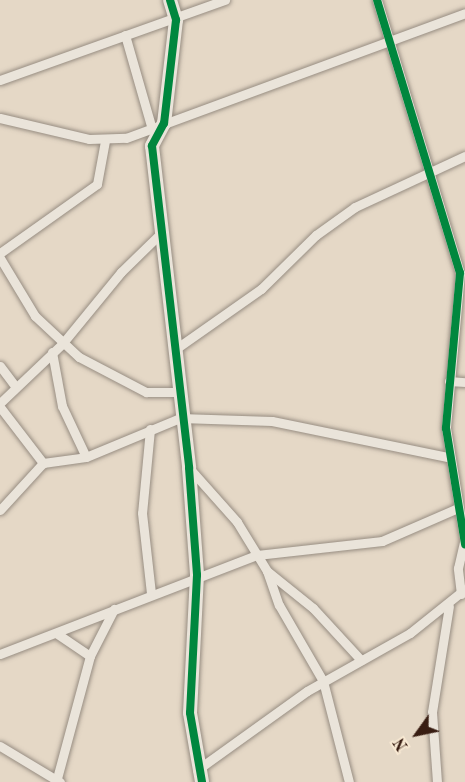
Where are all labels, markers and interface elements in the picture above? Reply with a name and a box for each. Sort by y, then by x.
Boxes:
north arrow [387,704,447,764]
text: N [392,734,412,753]

